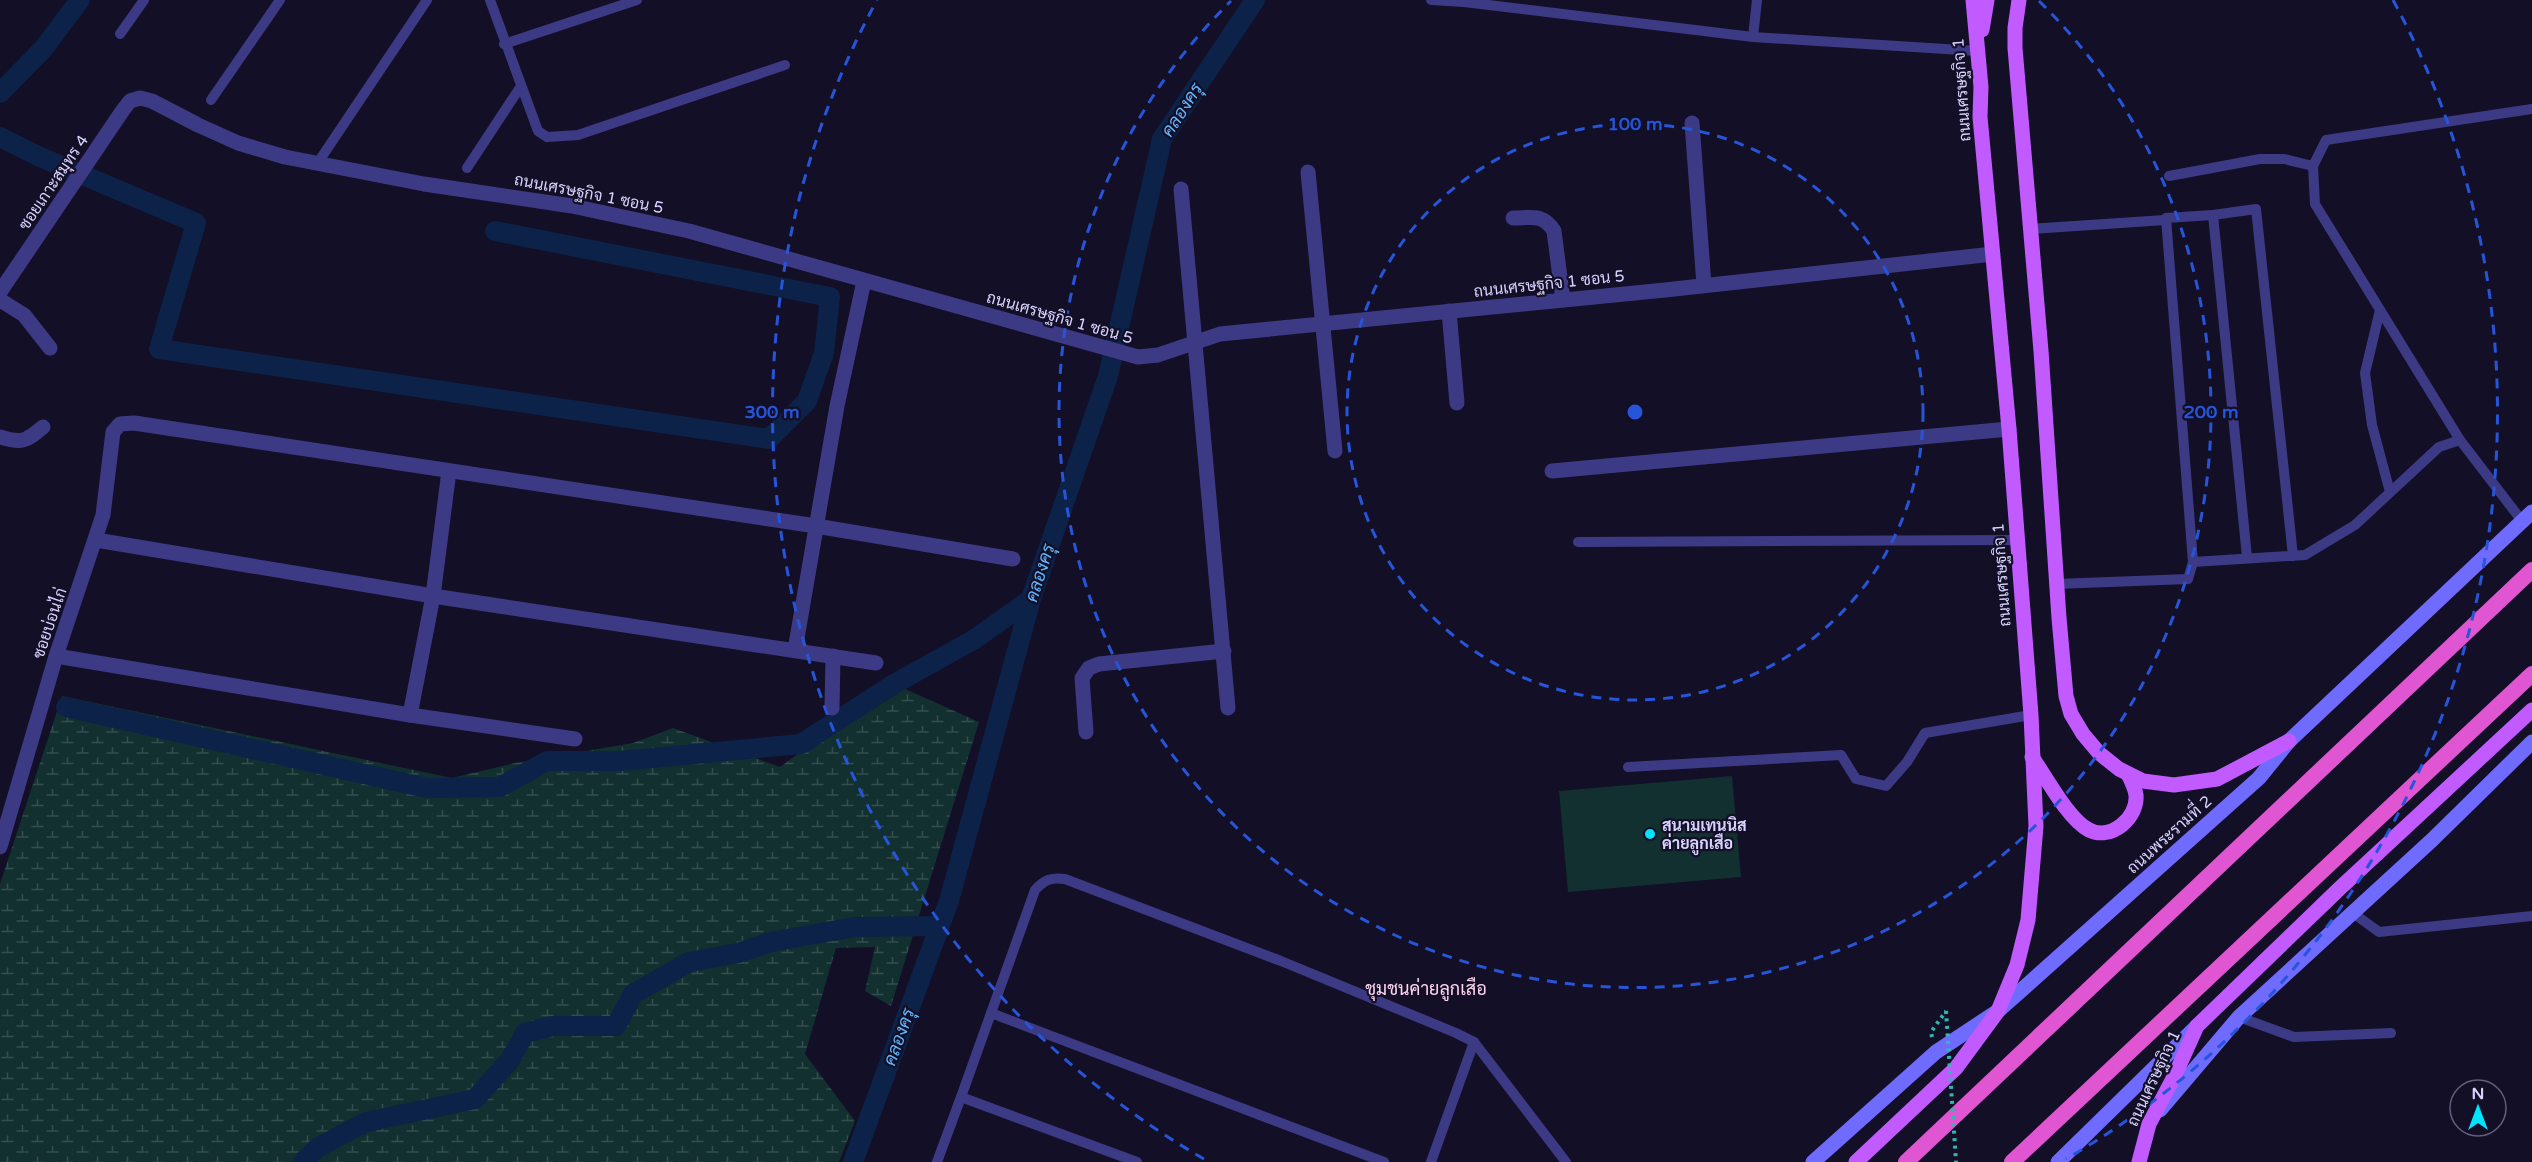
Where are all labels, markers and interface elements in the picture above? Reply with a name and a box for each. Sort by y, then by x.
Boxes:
street label: ถนนเศรษฐกิจ 1 [1948,37,1976,142]
water label: คลองครุ [1157,78,1209,142]
text: 100 m [1607,113,1663,135]
street label: ซอยเกาะสมุทร 4 [15,131,94,234]
street label: ถนนเศรษฐกิจ 1 ซอน 5 [512,170,665,218]
street label: ถนนเศรษฐกิจ 1 ซอน 5 [1473,266,1626,302]
street label: ถนนเศรษฐกิจ 1 ซอน 5 [984,287,1135,348]
text: 300 m [744,401,800,423]
text: 200 m [2183,401,2239,423]
centre of rings [1625,402,1645,422]
street label: ถนนเศรษฐกิจ 1 [1988,522,2016,627]
water label: คลองครุ [1020,540,1061,605]
street label: ซอยบ่อนไก่ [27,585,71,661]
street label: ถนนพระรามที่ 2 [2120,788,2216,878]
place label: สนามเทนนิส ค่ายลูกเสือ [1662,815,1747,856]
marker: สนามเทนนิส ค่ายลูกเสือ [1643,827,1657,841]
district label: ชุมชนค่ายลูกเสือ [1365,977,1487,1002]
water label: คลองครุ [878,1004,921,1069]
street label: ถนนเศรษฐกิจ 1 [2123,1027,2185,1130]
north arrow [2448,1078,2508,1138]
text: N [2472,1084,2484,1104]

